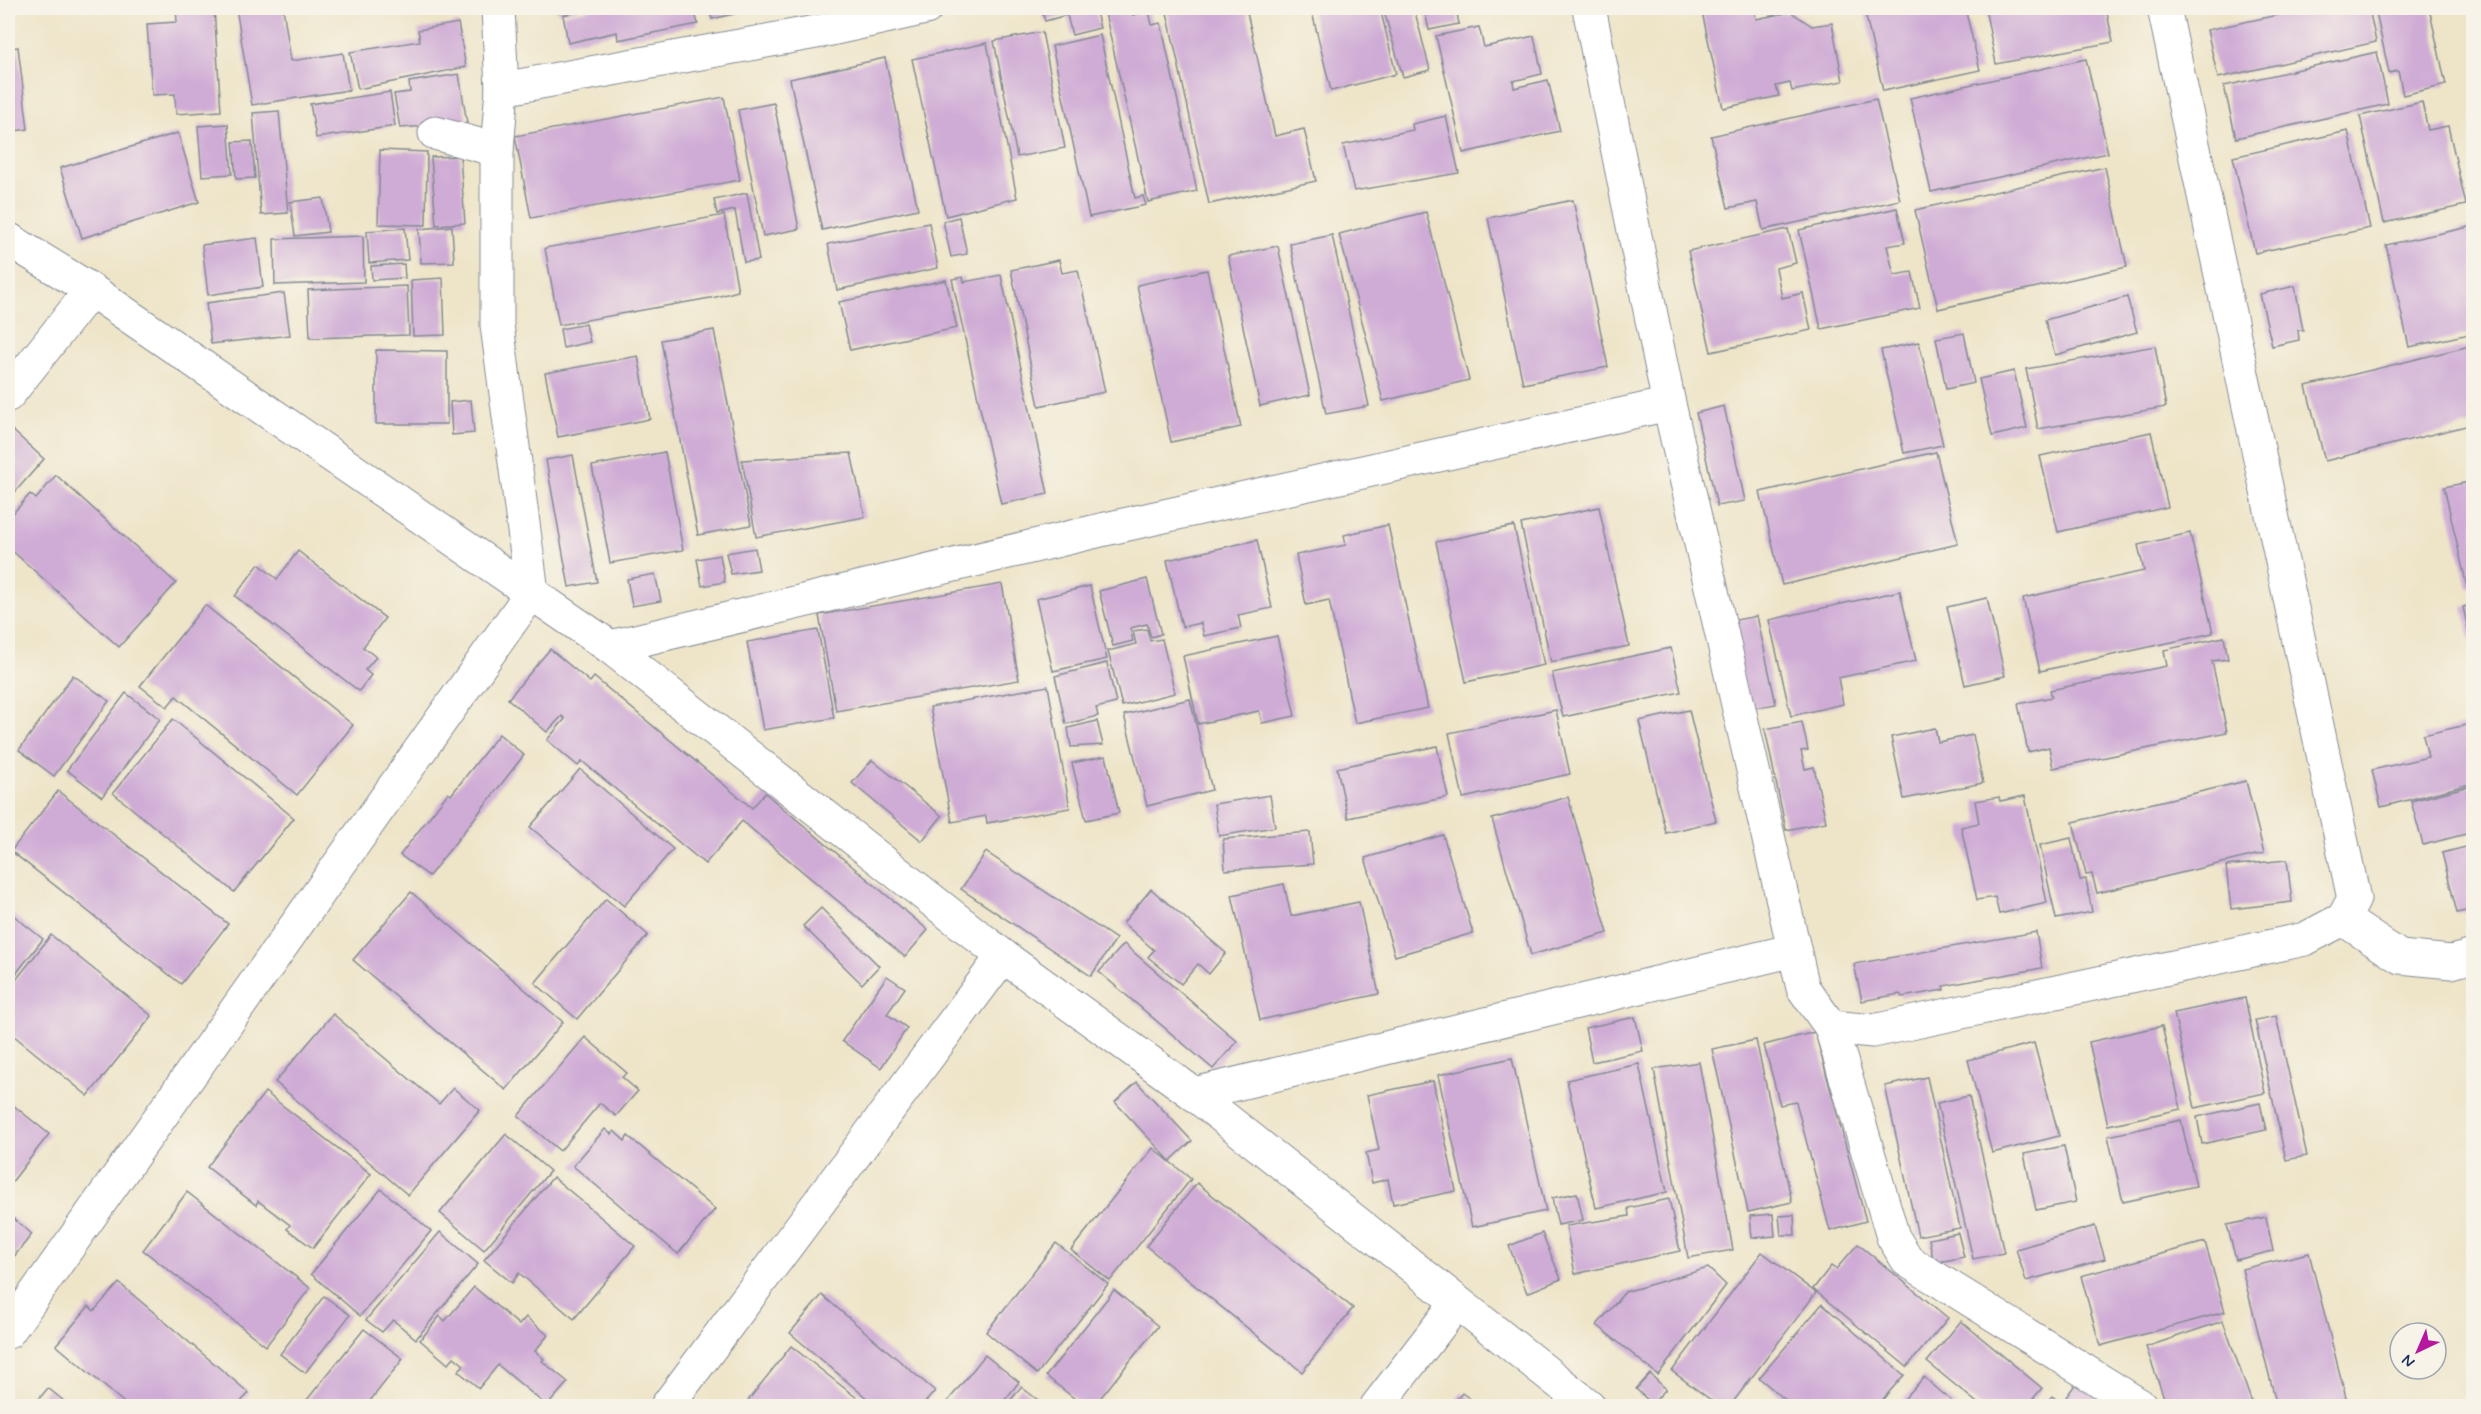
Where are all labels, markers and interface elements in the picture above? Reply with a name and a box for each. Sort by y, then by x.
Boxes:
north arrow [2388,1321,2448,1381]
text: N [2397,1349,2420,1372]

